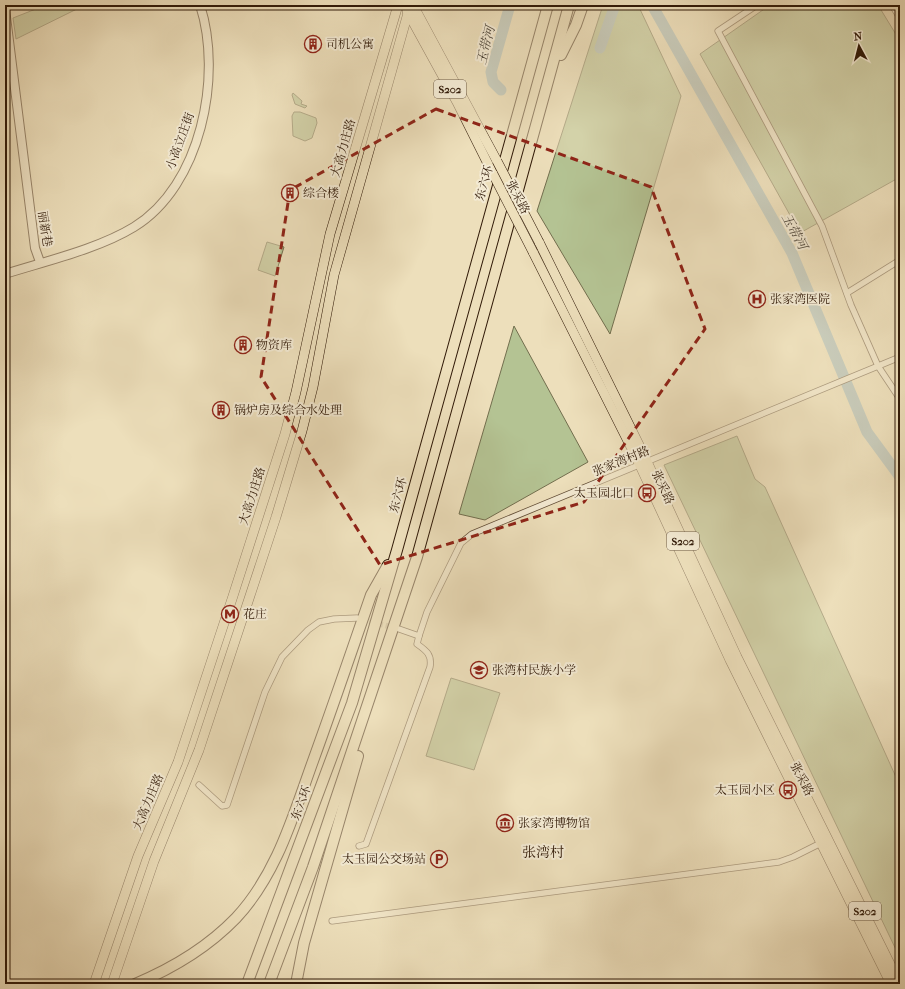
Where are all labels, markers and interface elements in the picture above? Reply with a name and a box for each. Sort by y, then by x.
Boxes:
water label: 玉带河 [473,22,498,66]
north arrow [839,26,879,66]
text: N [853,30,863,44]
building icon: 司机公寓 [303,34,323,54]
place label: 司机公寓 [326,37,374,51]
road number: S202 [434,80,466,98]
street label: 小高立庄街 [163,109,197,172]
street label: 大高力庄路 [328,117,358,179]
street label: 东六环 [472,164,496,202]
street label: 张采路 [504,178,532,216]
building icon: 综合楼 [280,183,300,203]
place label: 综合楼 [303,186,339,200]
street label: 丽新巷 [35,210,55,248]
water label: 玉带河 [779,210,811,254]
hospital icon: 张家湾医院 [747,289,767,309]
place label: 张家湾医院 [770,292,830,306]
building icon: 物资库 [233,335,253,355]
place label: 物资库 [256,338,292,352]
building icon: 锅炉房及综合水处理 [211,400,231,420]
place label: 锅炉房及综合水处理 [234,403,342,417]
street label: 张家湾村路 [591,443,651,479]
street label: 大高力庄路 [236,465,268,527]
street label: 张采路 [649,468,677,506]
street label: 东六环 [387,476,409,514]
bus stop icon: 太玉园北口 [637,483,657,503]
place label: 太玉园北口 [574,486,634,500]
road number: S202 [667,532,699,550]
metro station icon: 花庄 [220,604,240,624]
place label: 花庄 [243,607,267,621]
school or university icon: 张湾村民族小学 [469,660,489,680]
place label: 张湾村民族小学 [492,663,576,677]
street label: 张采路 [788,760,816,798]
street label: 大高力庄路 [130,772,166,832]
bus stop icon: 太玉园小区 [778,780,798,800]
place label: 太玉园小区 [715,783,775,797]
street label: 东六环 [288,784,314,822]
museum icon: 张家湾博物馆 [495,813,515,833]
place label: 张家湾博物馆 [518,816,590,830]
district label: 张湾村 [522,844,564,861]
parking icon: 太玉园公交场站 [429,849,449,869]
place label: 太玉园公交场站 [342,852,426,866]
road number: S202 [849,902,881,920]

